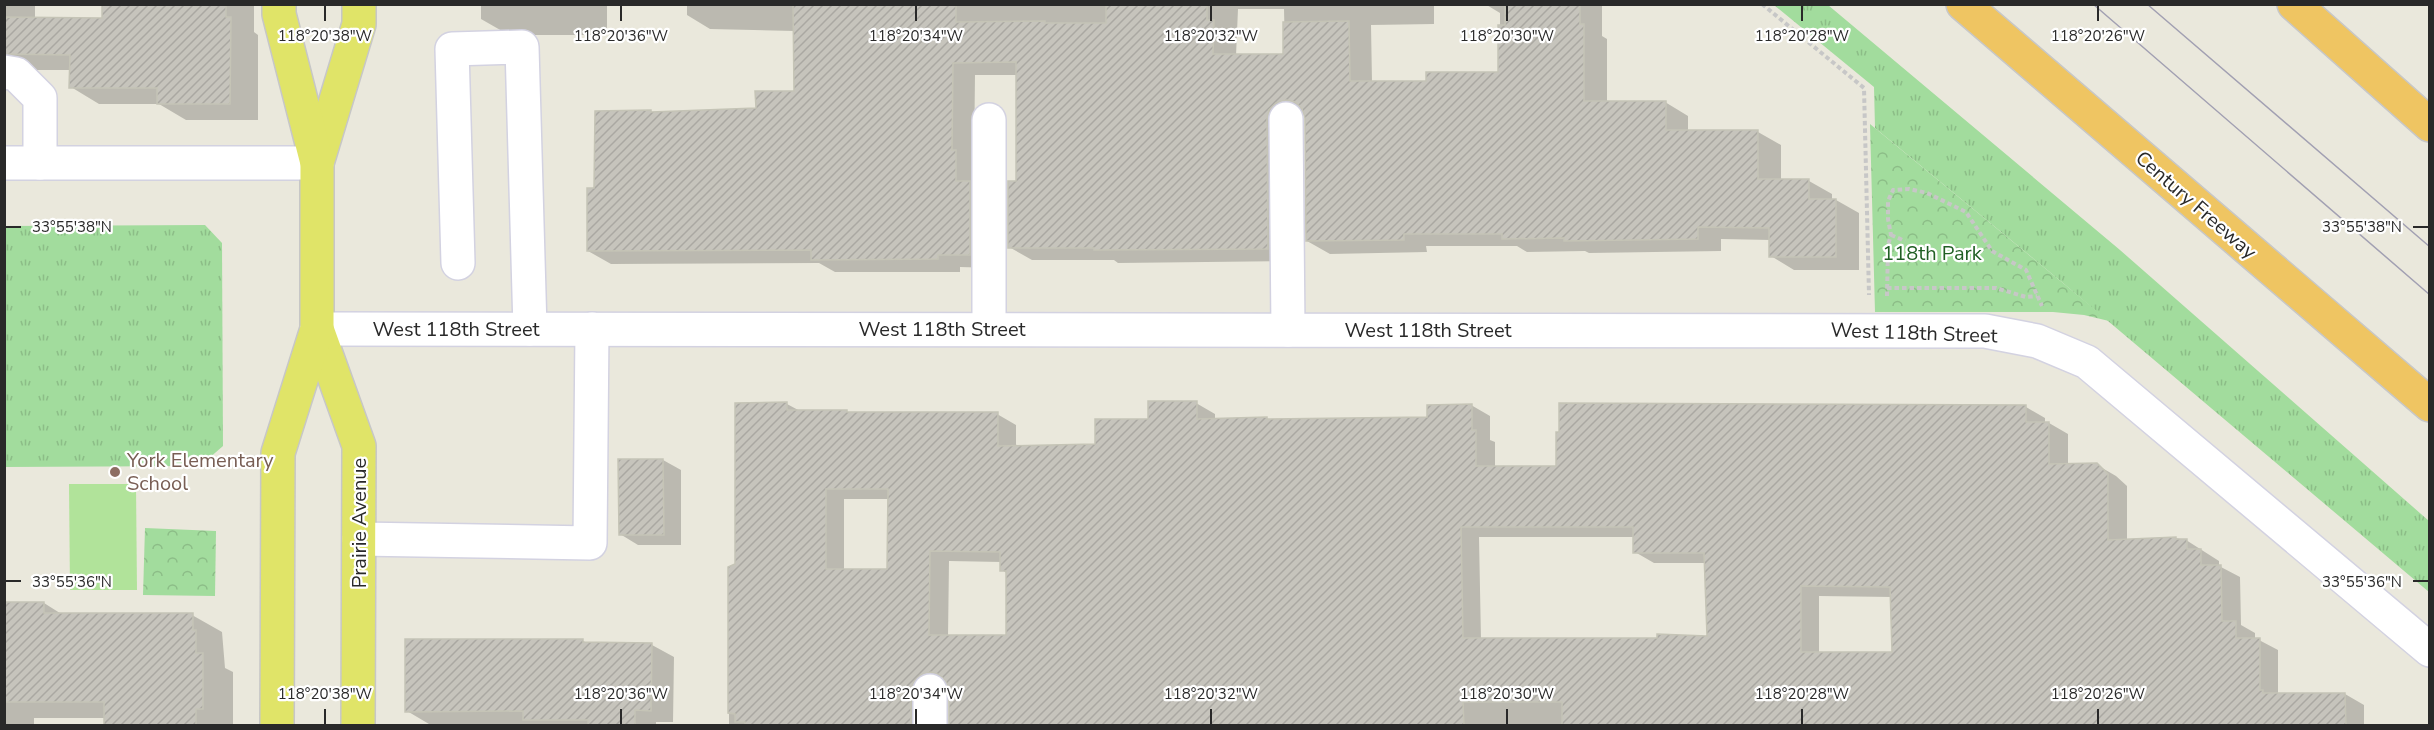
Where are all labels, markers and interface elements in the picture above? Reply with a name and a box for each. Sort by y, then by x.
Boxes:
text: 118°20'38"W [278,26,373,46]
text: 118°20'36"W [574,26,669,46]
text: 118°20'34"W [869,26,964,46]
text: 118°20'32"W [1164,26,1259,46]
text: 118°20'30"W [1460,26,1555,46]
text: 118°20'28"W [1755,26,1850,46]
text: 118°20'26"W [2051,26,2146,46]
street label: Century Freeway [2130,145,2263,266]
text: 33°55'38"N [32,217,112,237]
text: 33°55'38"N [2322,217,2402,237]
park label: 118th Park [1882,240,1983,267]
street label: West 118th Street [372,316,541,343]
street label: West 118th Street [858,316,1027,343]
street label: West 118th Street [1344,317,1513,344]
street label: West 118th Street [1830,317,1999,349]
place label: York Elementary School [126,447,274,497]
street label: Prairie Avenue [346,458,373,588]
marker: York Elementary School [108,465,122,479]
text: 33°55'36"N [32,572,112,592]
text: 33°55'36"N [2322,572,2402,592]
text: 118°20'38"W [278,684,373,704]
text: 118°20'36"W [574,684,669,704]
text: 118°20'34"W [869,684,964,704]
text: 118°20'32"W [1164,684,1259,704]
text: 118°20'30"W [1460,684,1555,704]
text: 118°20'28"W [1755,684,1850,704]
text: 118°20'26"W [2051,684,2146,704]

